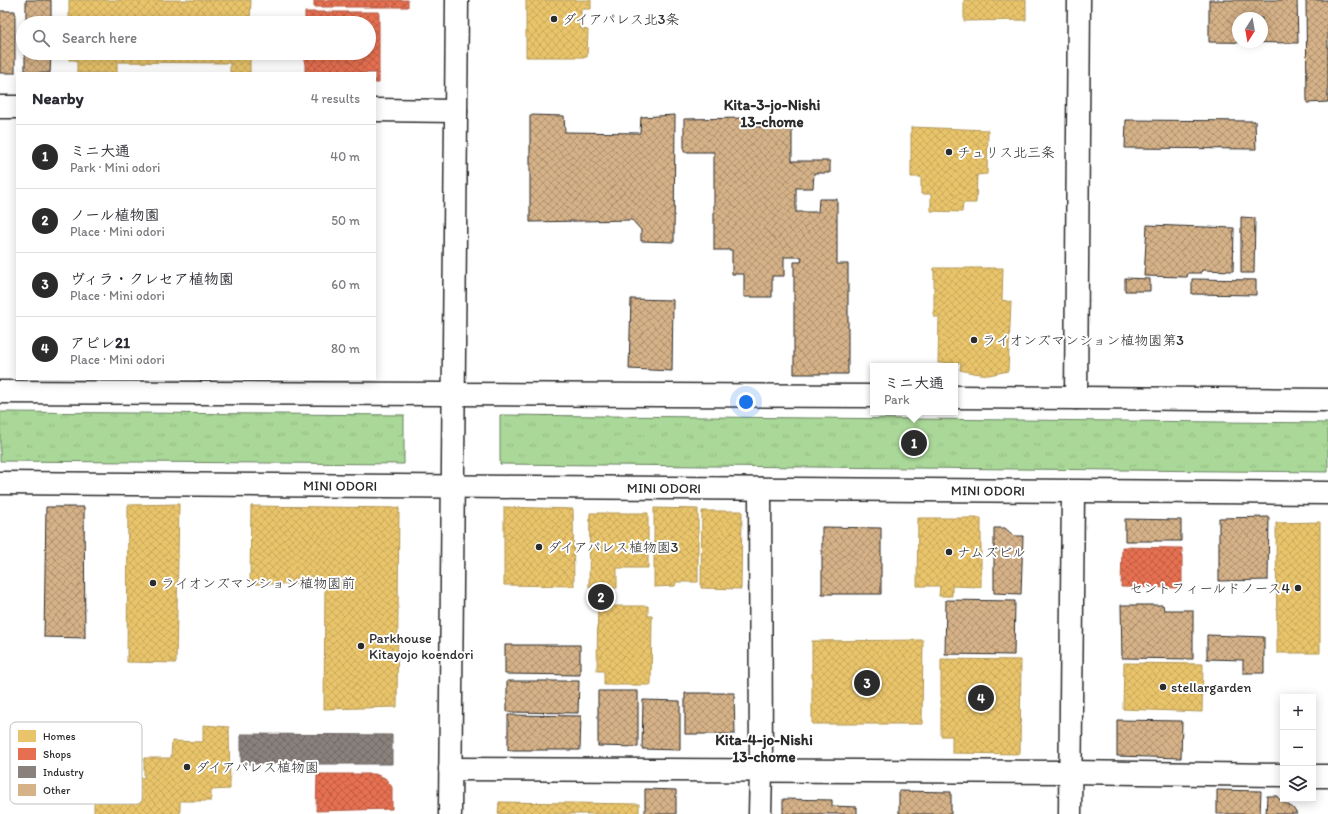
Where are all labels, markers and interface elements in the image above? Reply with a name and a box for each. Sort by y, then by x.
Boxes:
place label: ダイアパレス北3条 [562,11,679,28]
north arrow [1232,12,1268,48]
marker: ダイアパレス北3条 [549,14,559,24]
search box [16,16,376,60]
icon: search [30,27,52,49]
text: Search here [62,29,137,47]
text: Nearby [32,88,84,108]
text: 4 results [311,91,360,106]
district label: Kita-3-jo-Nishi 13-chome [724,96,820,131]
text: ミニ大通 [70,142,130,160]
place label: チュリス北三条 [957,144,1055,161]
marker: チュリス北三条 [944,147,954,157]
text: 1 [42,149,48,164]
text: 40 m [330,149,360,164]
text: Park · Mini odori [70,160,160,175]
text: ノール植物園 [70,206,159,224]
text: 2 [42,213,48,228]
text: 50 m [331,213,360,228]
text: Place · Mini odori [70,224,165,239]
text: ヴィラ・クレセア植物園 [70,270,234,288]
text: 3 [41,277,49,292]
text: 60 m [331,277,360,292]
text: Place · Mini odori [70,288,165,303]
place label: ライオンズマンション植物園第3 [982,332,1184,349]
text: アピレ21 [70,334,130,352]
marker: ライオンズマンション植物園第3 [969,335,979,345]
text: 4 [41,341,49,356]
text: 80 m [331,341,360,356]
text: Place · Mini odori [70,352,165,367]
popup [870,363,958,415]
text: ミニ大通 [884,374,944,392]
your location [736,392,756,412]
text: Park [884,392,910,407]
pin: 1 [901,428,927,458]
street label: MINI ODORI [303,477,377,495]
street label: MINI ODORI [627,480,701,497]
street label: MINI ODORI [951,482,1025,500]
place label: ダイアパレス植物園3 [547,539,679,556]
marker: ダイアパレス植物園3 [534,542,544,552]
place label: ナムズビル [957,544,1026,561]
marker: ナムズビル [944,547,954,557]
place label: ライオンズマンション植物園前 [161,575,355,592]
marker: ライオンズマンション植物園前 [148,578,158,588]
place label: セントフィールドノース4 [1129,580,1291,597]
pin: 2 [588,582,614,612]
marker: セントフィールドノース4 [1293,583,1303,593]
place label: Parkhouse Kitayojo koendori [369,630,474,663]
marker: Parkhouse Kitayojo koendori [356,641,366,651]
pin: 3 [854,668,880,698]
place label: stellargarden [1171,679,1251,696]
marker: stellargarden [1158,682,1168,692]
pin: 4 [968,683,994,713]
map controls [1280,694,1316,802]
button: + [1280,694,1316,730]
legend [10,722,142,804]
text: Homes [43,730,76,743]
button: − [1280,730,1316,766]
district label: Kita-4-jo-Nishi 13-chome [715,731,813,766]
text: Shops [43,748,71,761]
place label: ダイアパレス植物園 [195,759,319,776]
marker: ダイアパレス植物園 [182,762,192,772]
text: Industry [43,766,85,779]
button: layers [1280,766,1316,802]
text: Other [43,784,71,797]

